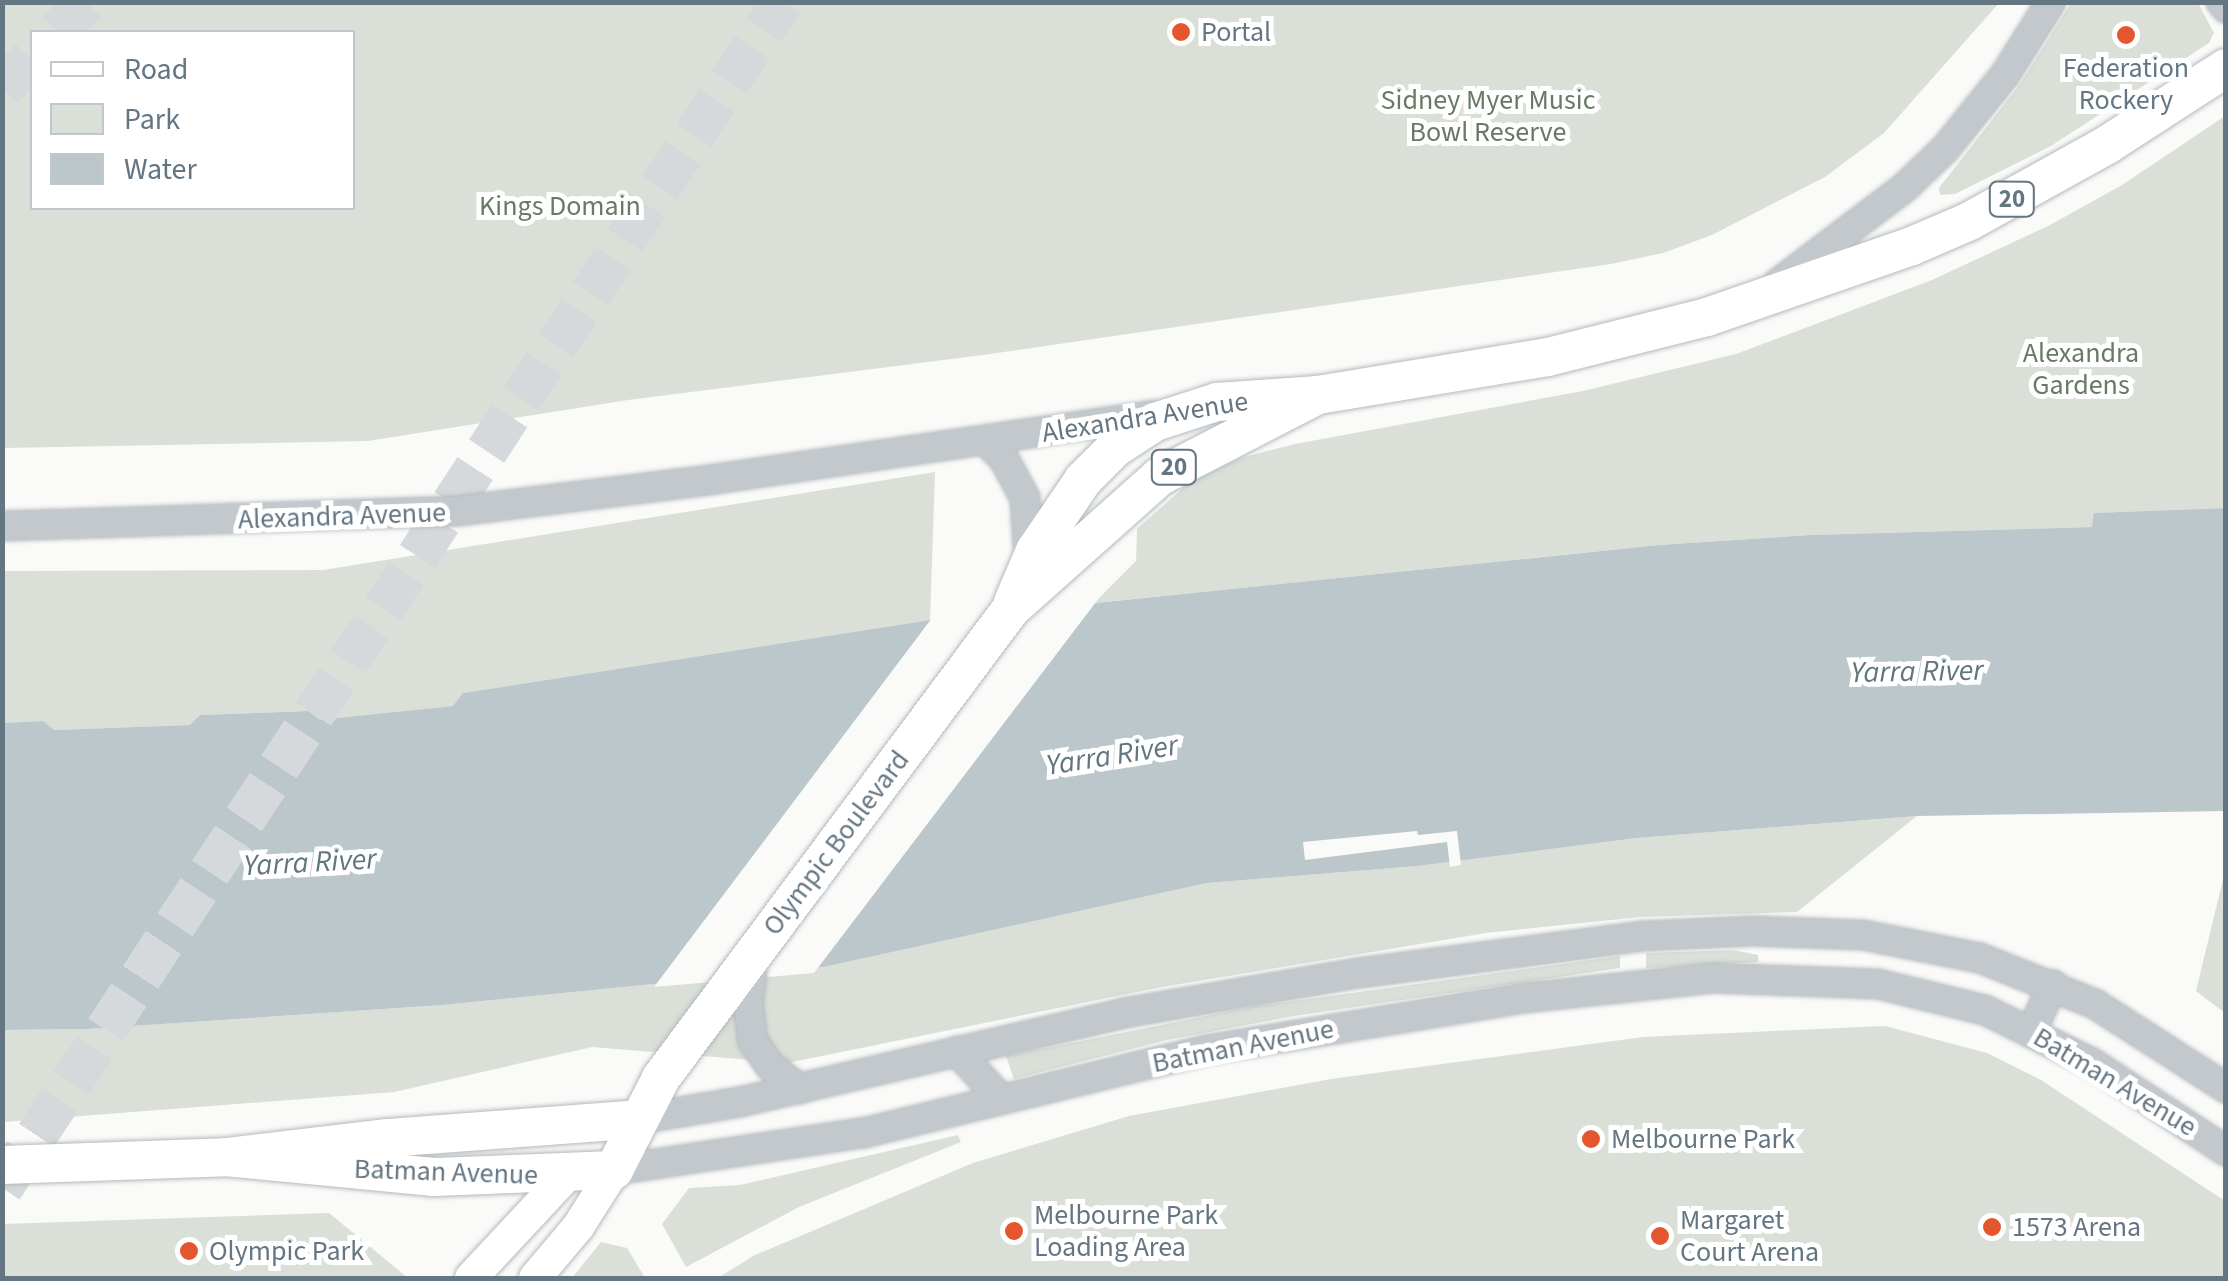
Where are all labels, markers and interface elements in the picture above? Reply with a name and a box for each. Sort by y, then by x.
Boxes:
place label: Portal [1201,15,1271,49]
marker: Portal [1170,21,1192,43]
marker: Federation Rockery [2115,24,2137,46]
legend [30,30,355,210]
text: Road [124,48,188,91]
place label: Federation Rockery [2063,51,2189,117]
park label: Sidney Myer Music Bowl Reserve [1381,83,1595,149]
text: Park [124,98,180,141]
text: Water [124,148,197,191]
road number: 20 [1987,179,2037,219]
park label: Kings Domain [479,189,641,223]
park label: Alexandra Gardens [2023,336,2139,402]
street label: Alexandra Avenue [1040,384,1250,450]
road number: 20 [1149,447,1199,487]
street label: Alexandra Avenue [237,496,447,536]
water label: Yarra River [1850,653,1984,691]
water label: Yarra River [1044,728,1180,784]
street label: Olympic Boulevard [756,744,916,942]
water label: Yarra River [243,842,377,884]
street label: Batman Avenue [1149,1012,1337,1080]
street label: Batman Avenue [2027,1020,2203,1144]
place label: Melbourne Park [1611,1122,1795,1156]
marker: Melbourne Park [1580,1128,1602,1150]
street label: Batman Avenue [353,1152,539,1192]
place label: Melbourne Park Loading Area [1034,1198,1218,1264]
place label: Margaret Court Arena [1680,1203,1819,1269]
place label: 1573 Arena [2012,1210,2141,1244]
marker: 1573 Arena [1981,1216,2003,1238]
marker: Melbourne Park Loading Area [1003,1220,1025,1242]
marker: Margaret Court Arena [1649,1225,1671,1247]
place label: Olympic Park [209,1234,364,1268]
marker: Olympic Park [178,1240,200,1262]

